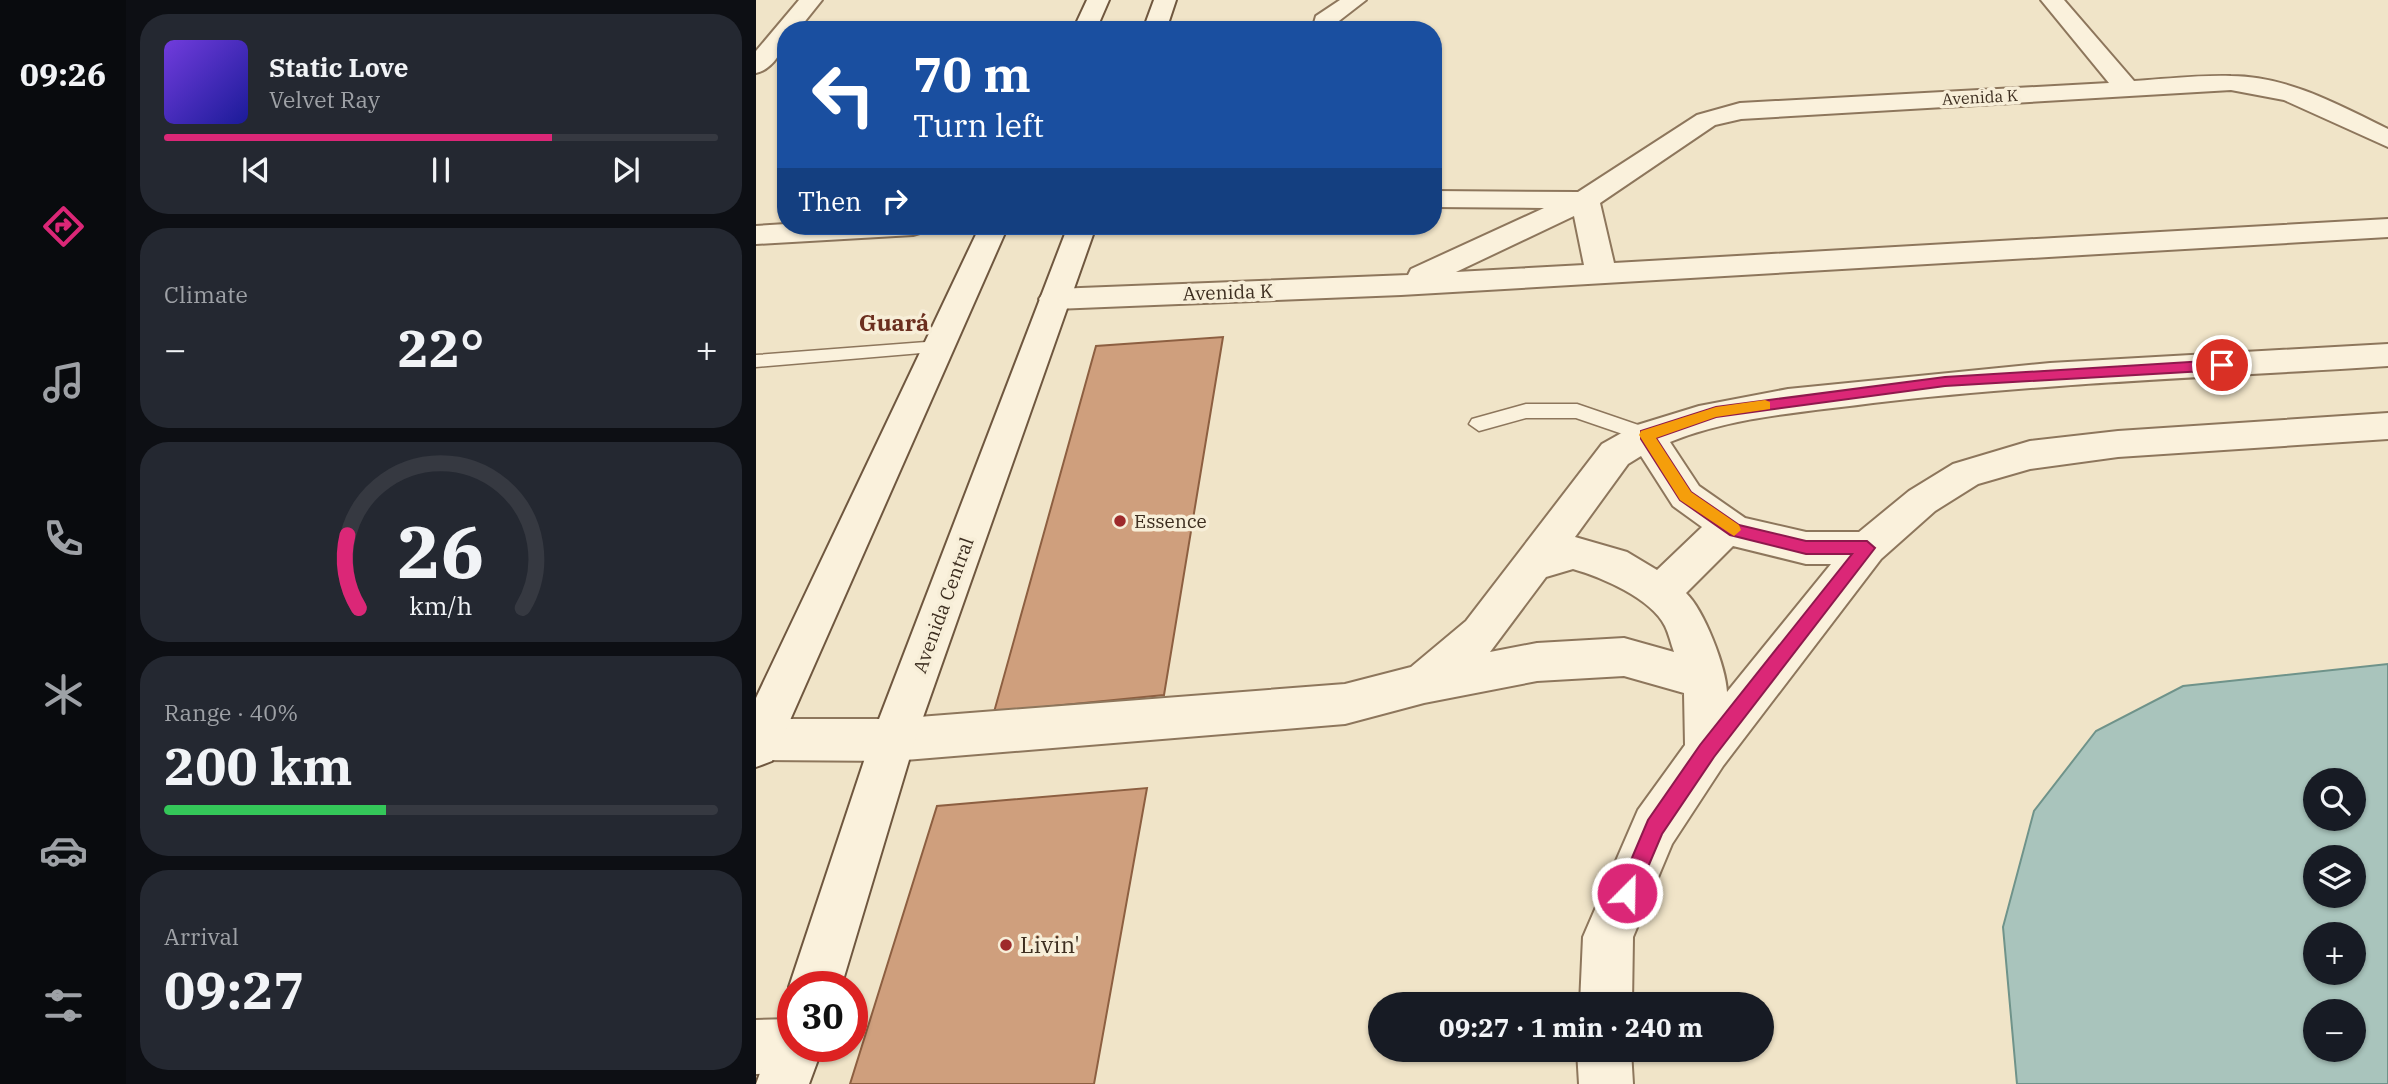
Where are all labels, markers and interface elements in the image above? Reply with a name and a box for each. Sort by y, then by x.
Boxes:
text: 70 m [913,42,1031,105]
icon: left [798,49,889,140]
text: Static Love [269,50,408,84]
text: 09:26 [20,53,106,95]
text: Velvet Ray [269,84,380,114]
street label: Avenida K [1941,85,2019,109]
text: Turn left [913,104,1044,146]
icon: previous [237,151,275,189]
icon: pause [422,151,460,189]
icon: next [607,151,645,189]
icon: right [876,182,914,220]
text: Then [798,184,862,218]
icon: directions [39,202,88,251]
street label: Avenida K [1182,278,1274,306]
text: Climate [164,279,248,309]
district label: Guará [859,307,929,337]
text: 22° [398,314,484,381]
text: − [164,324,187,373]
text: + [695,324,718,373]
pin [2192,335,2252,395]
icon: arrive [2203,346,2241,384]
icon: music [39,358,88,407]
text: 26 [397,503,485,598]
place label: Essence [1134,509,1207,533]
marker: Essence [1112,513,1128,529]
icon: phone [39,514,88,563]
street label: Avenida Central [907,534,979,676]
text: km/h [409,589,473,622]
icon: climate [39,670,88,719]
text: Range · 40% [164,697,298,727]
text: 200 km [164,732,353,799]
map controls [2303,768,2366,1062]
button: search [2303,768,2366,831]
icon: car [39,826,88,875]
button: layers [2303,845,2366,908]
position arrow [1590,856,1664,930]
text: Arrival [164,921,239,951]
button: + [2303,922,2366,985]
place label: Livin' [1020,929,1080,959]
marker: Livin' [998,937,1014,953]
text: 09:27 [164,956,305,1023]
speed limit sign: 30 [777,971,868,1062]
icon: filters [39,981,88,1030]
button: − [2303,999,2366,1062]
text: 09:27 · 1 min · 240 m [1439,1010,1703,1044]

